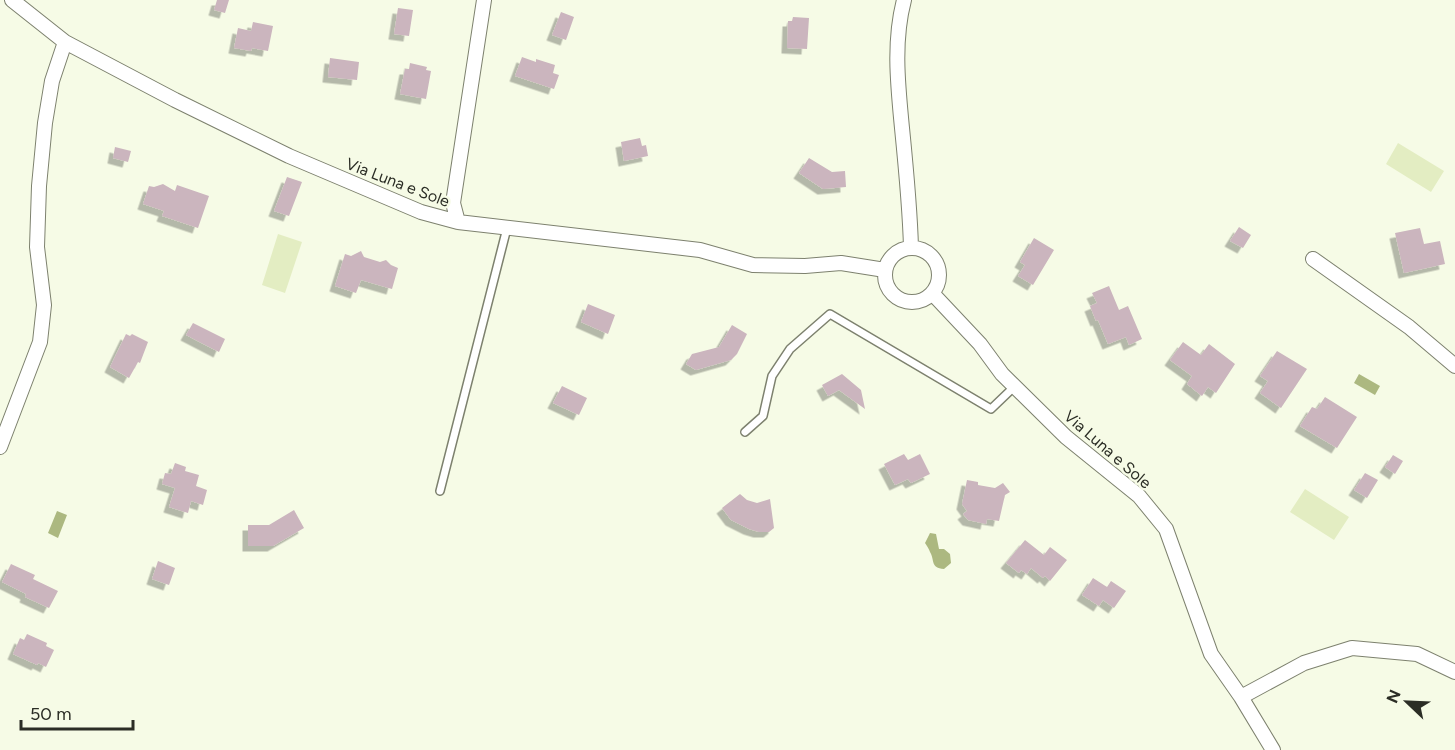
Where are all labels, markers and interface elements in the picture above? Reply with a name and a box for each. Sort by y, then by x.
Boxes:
street label: Via Luna e Sole [343,154,452,211]
street label: Via Luna e Sole [1060,406,1155,493]
north arrow [1377,672,1437,732]
text: N [1382,687,1405,706]
scale bar [21,693,134,731]
text: 50 m [30,703,72,725]

